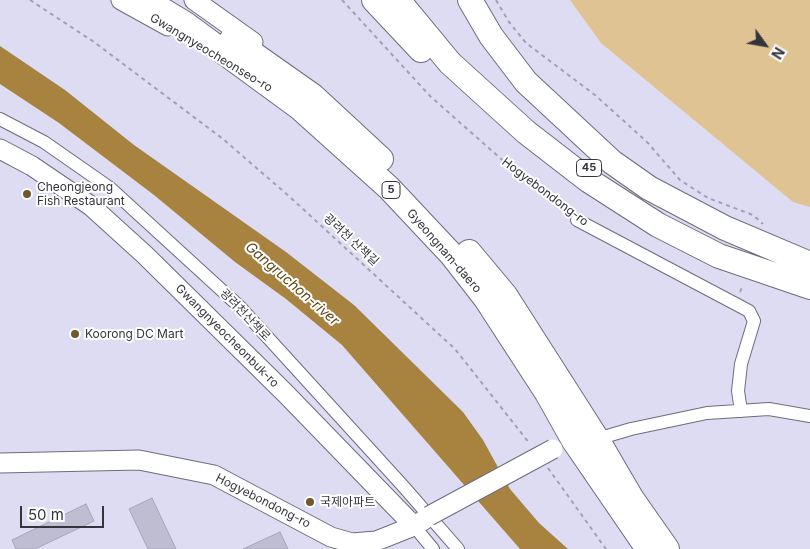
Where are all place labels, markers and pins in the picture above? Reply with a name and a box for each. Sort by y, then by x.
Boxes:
place label: Cheongjeong Fish Restaurant [37,180,125,208]
marker: Cheongjeong Fish Restaurant [21,188,33,200]
place label: Koorong DC Mart [85,327,183,341]
marker: Koorong DC Mart [69,328,81,340]
place label: 국제아파트 [320,495,375,509]
marker: 국제아파트 [304,496,316,508]

